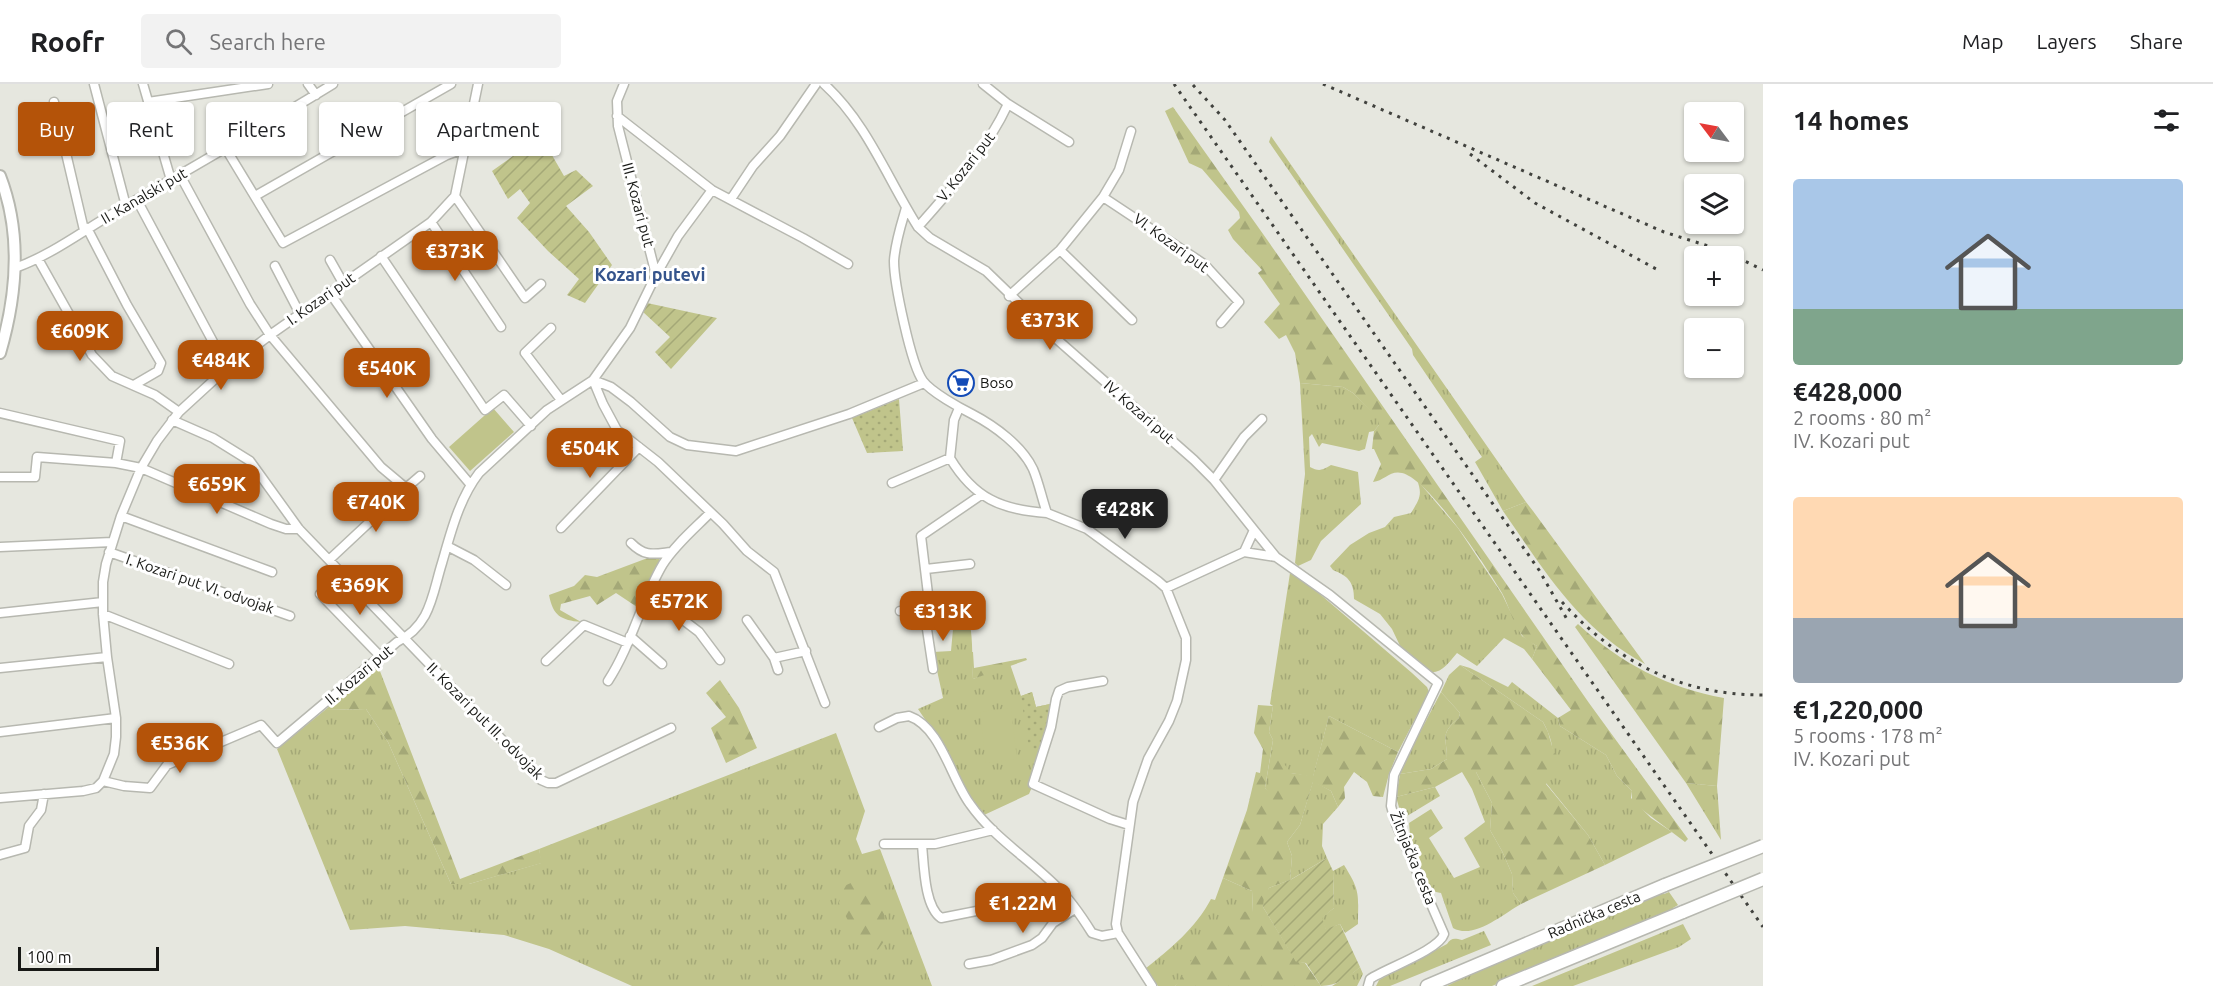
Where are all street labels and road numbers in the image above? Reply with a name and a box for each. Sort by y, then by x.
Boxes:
street label: V. Kozari put [933,128,998,205]
street label: III. Kozari put [619,161,658,249]
street label: II. Kanalski put [98,164,190,227]
street label: VI. Kozari put [1130,210,1212,276]
street label: I. Kozari put [283,269,358,328]
street label: IV. Kozari put [1101,376,1178,447]
street label: I. Kozari put VI. odvojak [124,550,277,617]
street label: II. Kozari put [321,641,396,708]
street label: II. Kozari put III. odvojak [424,659,547,783]
street label: Žitnjačka cesta [1387,809,1440,907]
street label: Radnička cesta [1545,887,1643,942]

